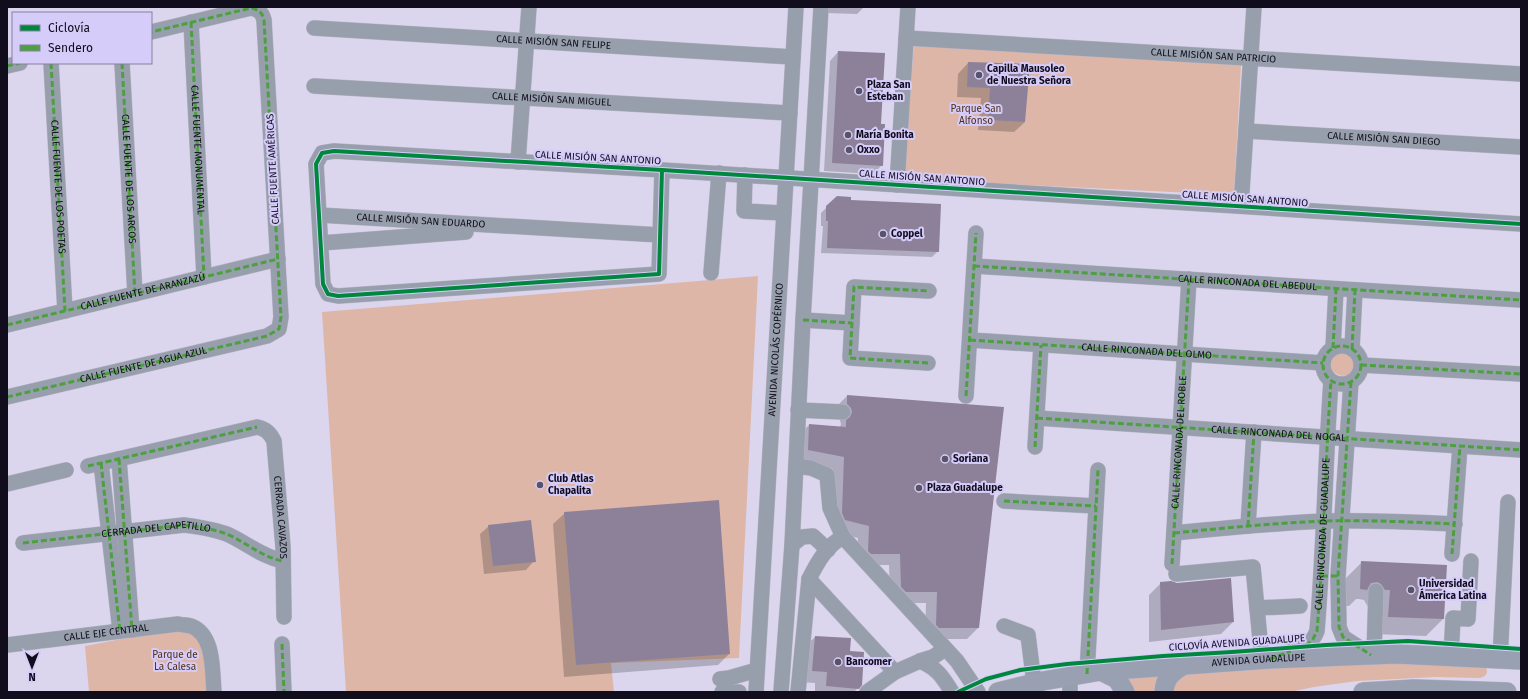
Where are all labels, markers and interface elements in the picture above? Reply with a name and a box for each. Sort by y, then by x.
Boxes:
legend [12,12,152,64]
text: Ciclovía [48,21,90,35]
street label: CALLE MISIÓN SAN FELIPE [496,33,611,52]
text: Sendero [48,41,93,55]
street label: CALLE MISIÓN SAN PATRICIO [1150,46,1277,66]
place label: Capilla Mausoleo de Nuestra Señora [987,63,1071,87]
marker: Capilla Mausoleo de Nuestra Señora [974,70,984,80]
place label: Plaza San Esteban [867,79,911,103]
street label: CALLE FUENTE MONUMENTAL [188,85,207,215]
marker: Plaza San Esteban [854,86,864,96]
street label: CALLE MISIÓN SAN MIGUEL [492,90,612,109]
park label: Parque San Alfonso [951,103,1001,127]
street label: CALLE FUENTE AMÉRICAS [262,113,282,225]
street label: CALLE FUENTE DE LOS ARCOS [119,114,138,244]
street label: CALLE FUENTE DE LOS POETAS [48,119,68,255]
place label: María Bonita [856,128,914,141]
marker: María Bonita [843,130,853,140]
street label: CALLE MISIÓN SAN DIEGO [1327,130,1441,148]
place label: Oxxo [857,144,880,156]
marker: Oxxo [844,145,854,155]
street label: CALLE MISIÓN SAN ANTONIO [535,147,662,167]
street label: CALLE MISIÓN SAN ANTONIO [859,166,986,188]
street label: CALLE MISIÓN SAN ANTONIO [1182,187,1309,209]
street label: CALLE MISIÓN SAN EDUARDO [356,211,486,231]
place label: Coppel [891,228,923,240]
marker: Coppel [878,229,888,239]
street label: CALLE FUENTE DE ARANZAZÚ [80,269,207,313]
street label: CALLE RINCONADA DEL ABEDUL [1177,273,1317,293]
street label: AVENIDA NICOLÁS COPÉRNICO [766,282,786,417]
street label: CALLE RINCONADA DEL OLMO [1081,341,1212,362]
street label: CALLE FUENTE DE AGUA AZUL [79,344,208,386]
street label: CALLE RINCONADA DEL ROBLE [1169,375,1189,509]
street label: CALLE RINCONADA DEL NOGAL [1211,424,1346,444]
place label: Soriana [953,453,989,465]
marker: Soriana [940,454,950,464]
street label: CALLE RINCONADA DE GUADALUPE [1313,458,1333,611]
place label: Club Atlas Chapalita [548,473,594,497]
street label: CERRADA CAVAZOS [271,475,289,560]
marker: Club Atlas Chapalita [535,480,545,490]
place label: Plaza Guadalupe [927,482,1003,494]
marker: Plaza Guadalupe [914,483,924,493]
street label: CERRADA DEL CAPETILLO [101,519,212,540]
place label: Universidad Ámerica Latina [1418,578,1487,602]
marker: Universidad Ámerica Latina [1406,585,1416,595]
street label: CALLE EJE CENTRAL [63,622,149,644]
street label: CICLOVÍA AVENIDA GUADALUPE [1168,630,1306,654]
north arrow [12,647,52,687]
park label: Parque de La Calesa [152,649,198,673]
street label: AVENIDA GUADALUPE [1211,652,1306,669]
place label: Bancomer [846,656,893,668]
marker: Bancomer [833,657,843,667]
text: N [28,670,36,683]

